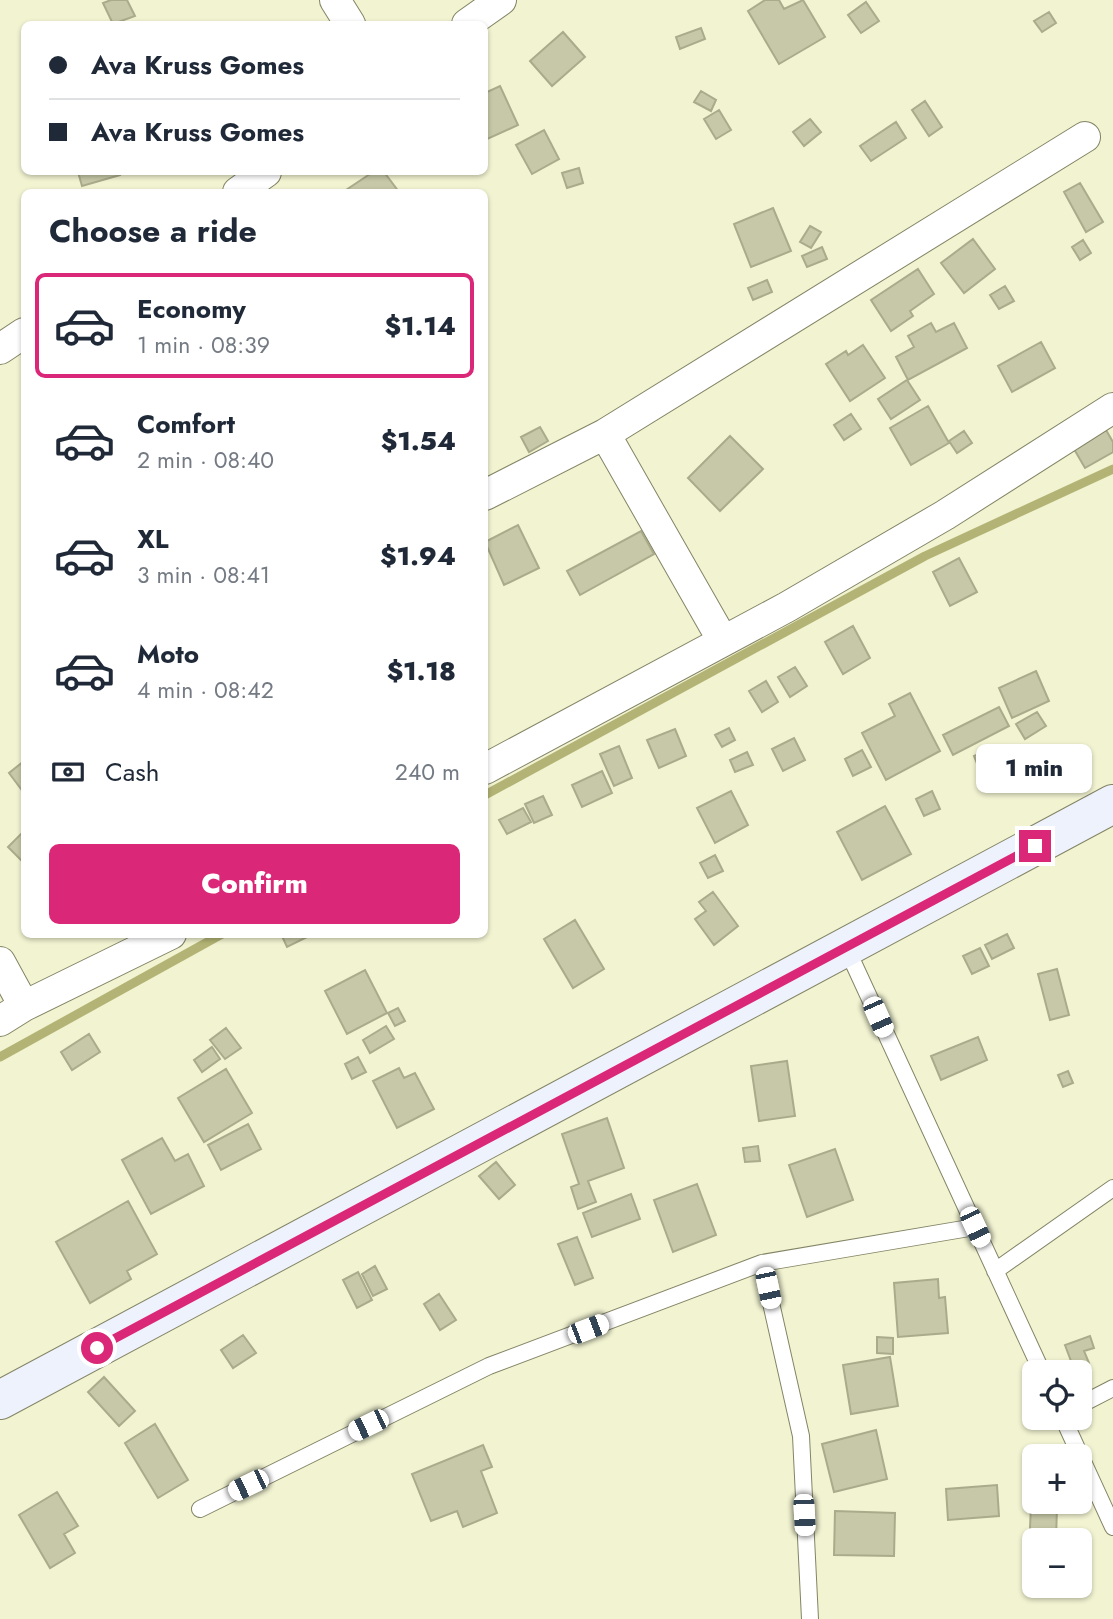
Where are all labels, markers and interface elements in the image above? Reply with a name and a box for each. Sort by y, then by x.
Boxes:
text: Ava Kruss Gomes [91,46,304,84]
text: Ava Kruss Gomes [91,113,304,151]
text: Choose a ride [49,208,257,254]
text: Economy [137,290,246,328]
icon: car [53,294,116,357]
text: $1.14 [385,307,456,345]
text: 1 min · 08:39 [137,328,270,362]
text: Comfort [137,405,235,443]
icon: car [53,409,116,472]
text: $1.54 [381,422,456,460]
text: 2 min · 08:40 [137,443,274,477]
text: XL [137,520,169,558]
icon: car [53,524,116,587]
text: $1.94 [380,537,456,575]
text: 3 min · 08:41 [137,558,270,592]
text: Moto [137,635,199,673]
icon: car [53,639,116,702]
text: $1.18 [387,652,456,690]
text: 4 min · 08:42 [137,673,274,707]
callout: 1 min [977,744,1093,794]
text: 1 min [1005,751,1063,785]
icon: cash [49,753,87,791]
text: Cash [105,753,159,791]
text: 240 m [395,755,460,789]
route end [1019,830,1051,862]
button: Confirm [49,844,460,924]
car [860,994,897,1040]
car [957,1204,994,1250]
car [754,1265,783,1311]
car [565,1312,612,1346]
route start [81,1332,113,1364]
map controls [1022,1360,1092,1598]
button: locate [1022,1360,1092,1430]
car [345,1406,392,1444]
button: + [1022,1444,1092,1514]
car [225,1466,272,1504]
car [793,1493,816,1537]
button: − [1022,1528,1092,1598]

